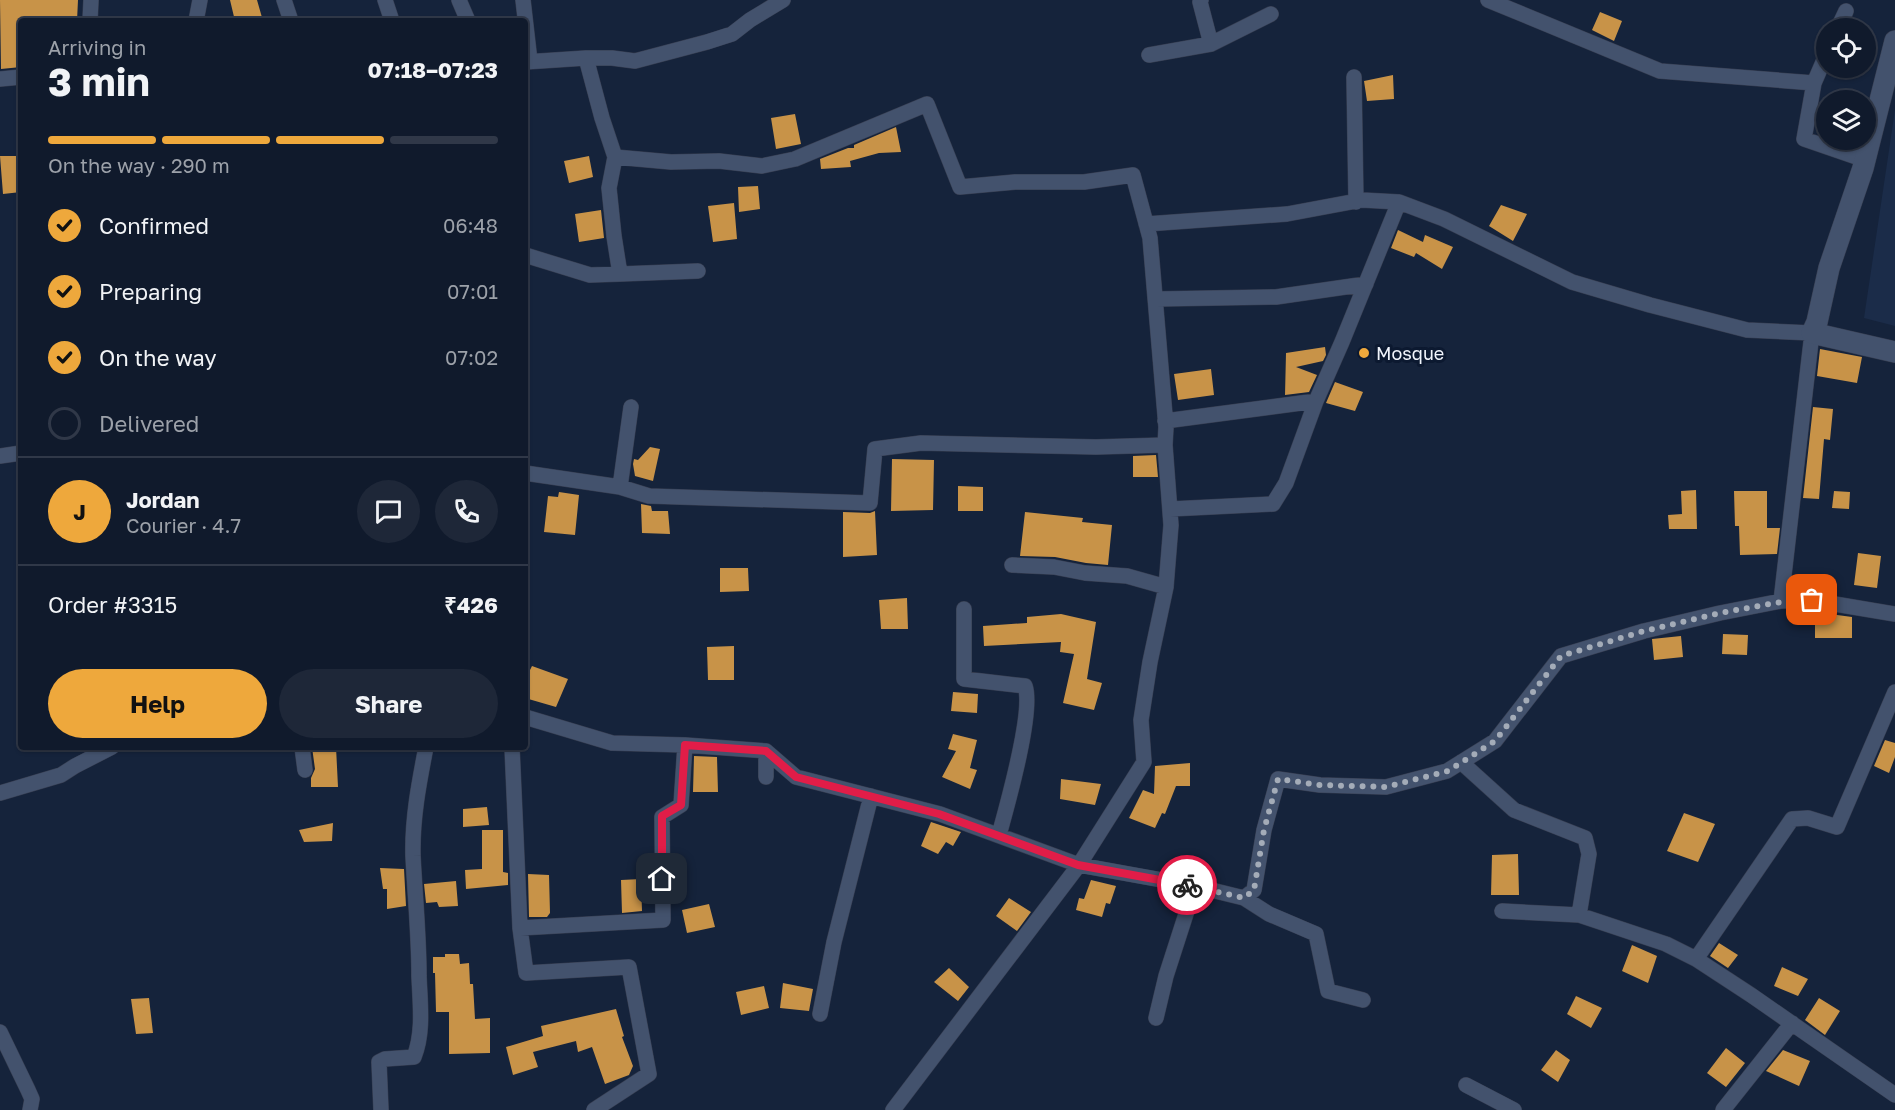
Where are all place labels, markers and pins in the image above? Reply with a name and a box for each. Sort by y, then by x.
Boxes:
place label: Mosque [1376,342,1444,364]
marker: Mosque [1357,346,1371,360]
pin [1786,574,1837,625]
pin [636,853,687,904]

